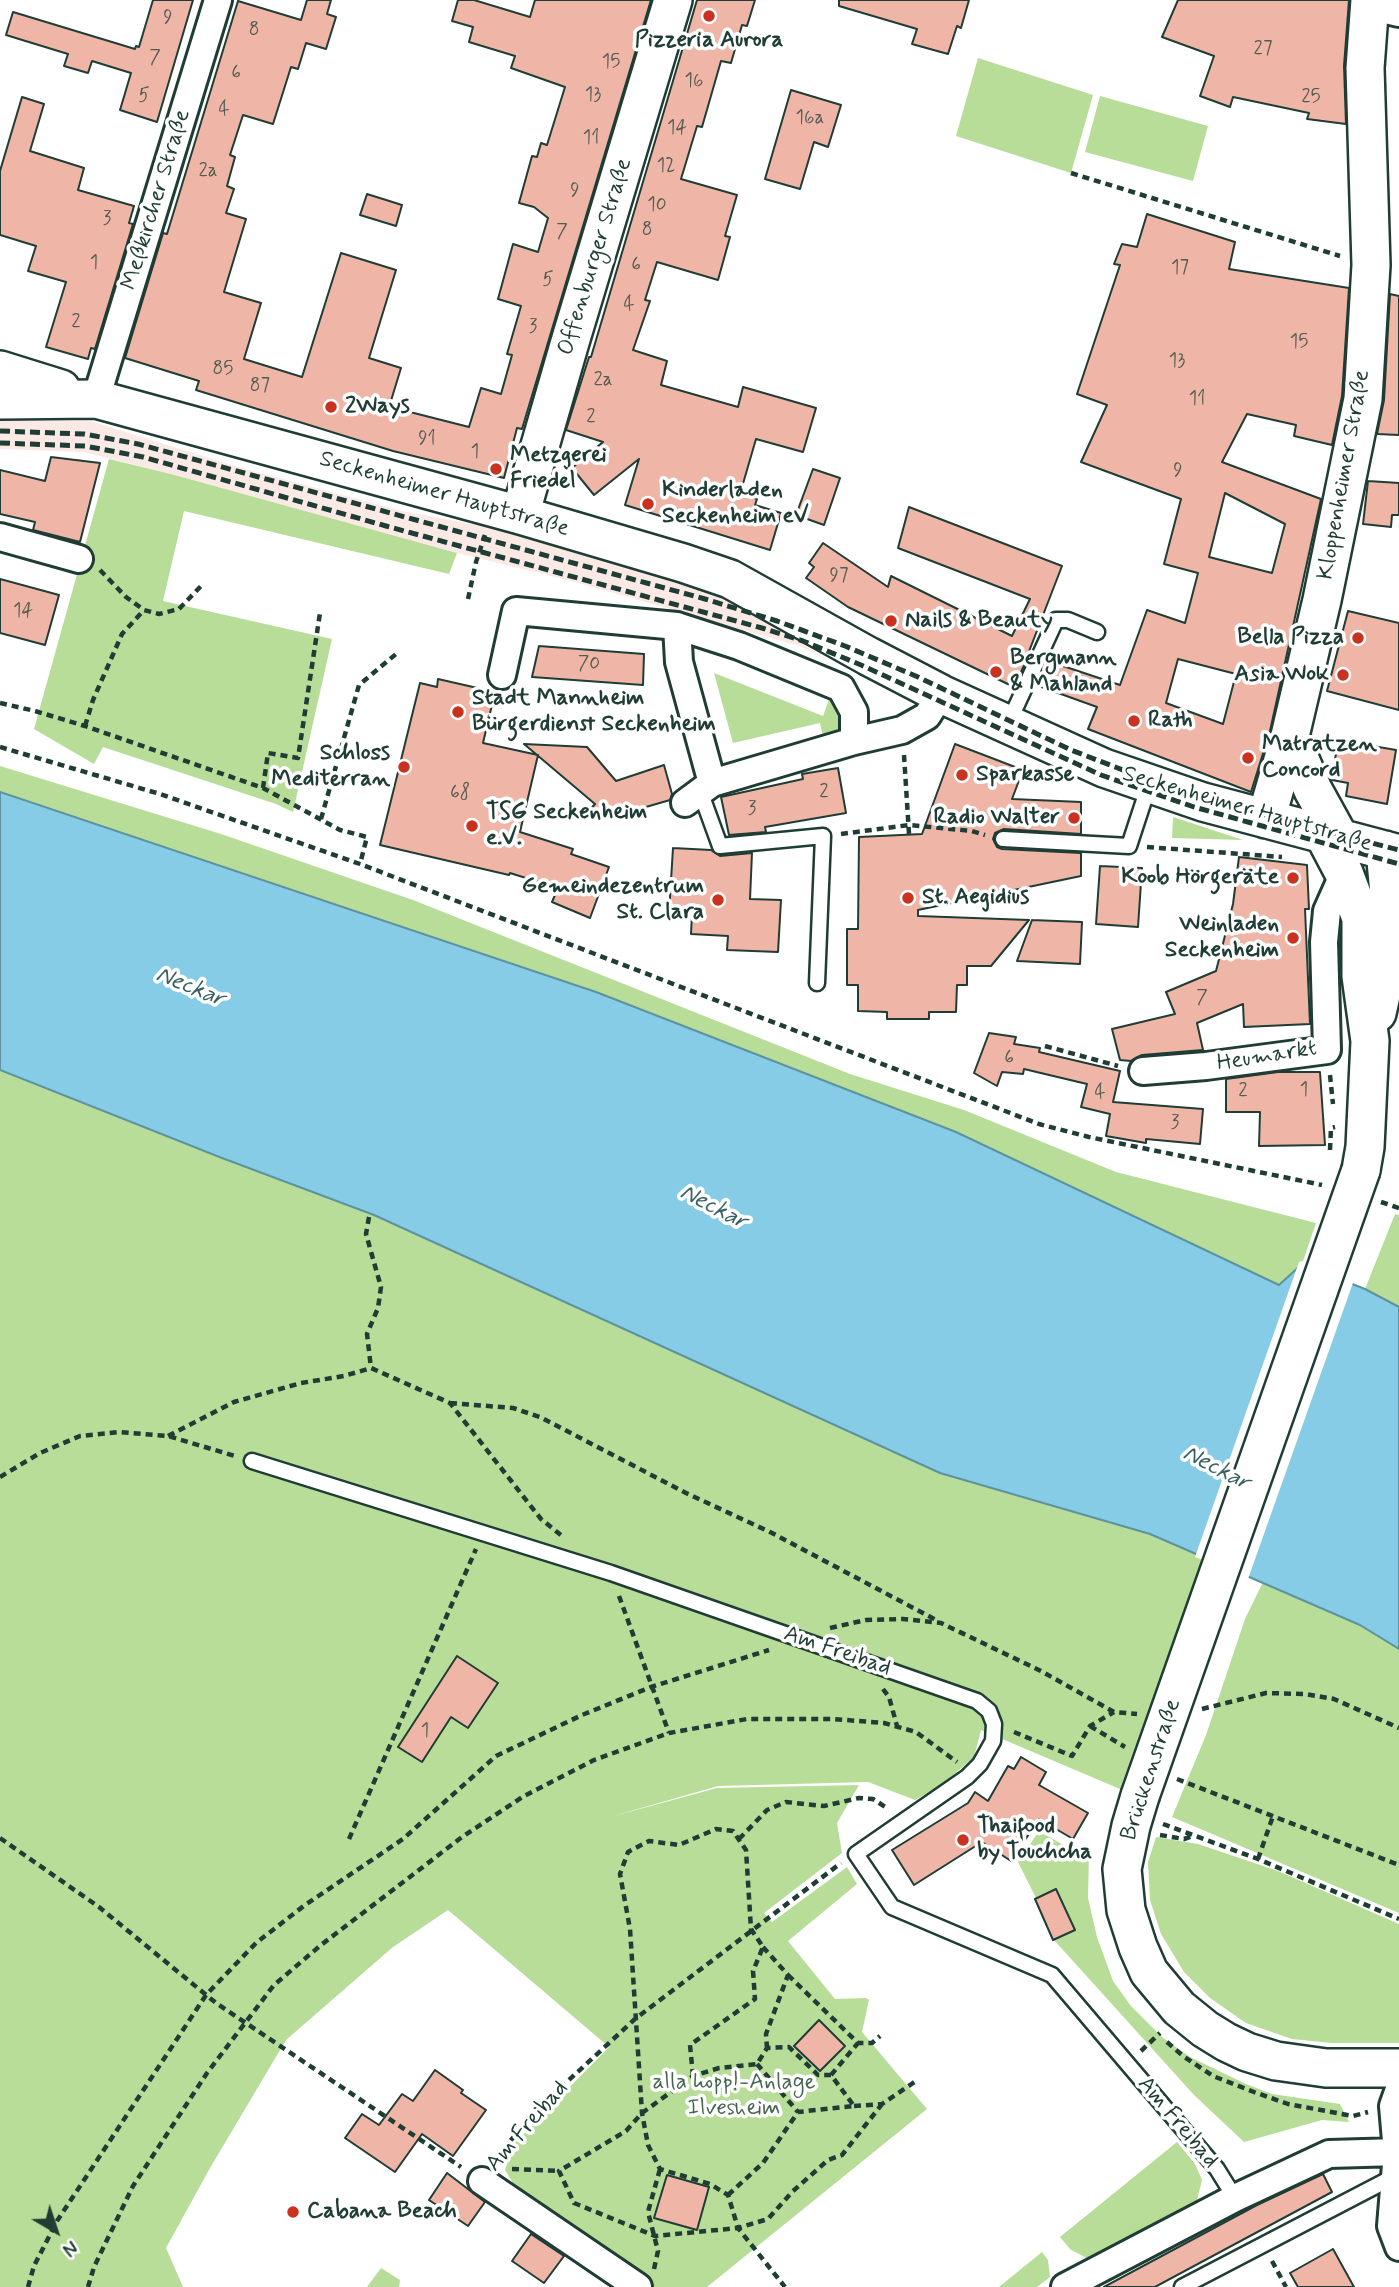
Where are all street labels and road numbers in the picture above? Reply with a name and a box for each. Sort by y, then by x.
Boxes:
street label: Meßkircher Straße [116,106,198,294]
street label: Offenburger Straße [553,155,639,359]
street label: Kloppenheimer Straße [1313,368,1377,582]
street label: Seckenheimer Hauptstraße [316,446,572,544]
street label: Seckenheimer Hauptstraße [1119,761,1375,859]
street label: Heumarkt [1215,1035,1319,1079]
street label: Am Freibad [780,1621,894,1683]
street label: Brückenstraße [1116,1696,1188,1844]
street label: Am Freibad [1131,2071,1223,2175]
street label: Am Freibad [481,2076,575,2178]

